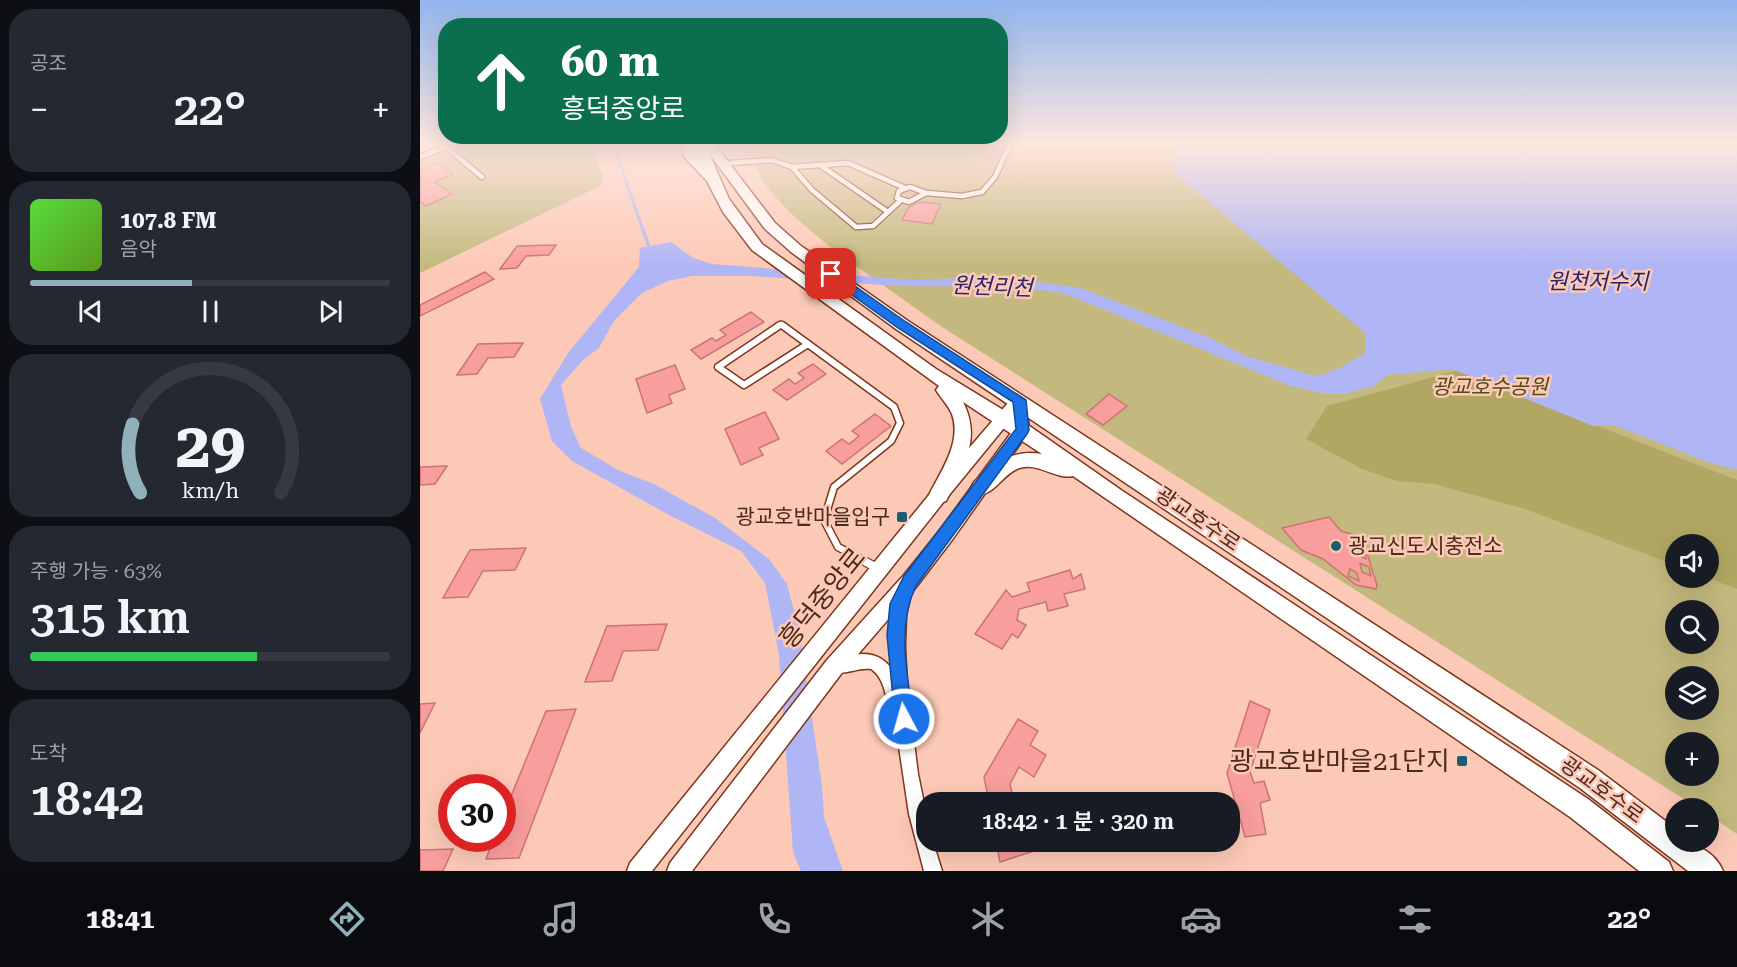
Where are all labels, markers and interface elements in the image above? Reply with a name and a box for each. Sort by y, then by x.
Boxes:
text: 60 m [561,37,659,86]
icon: ahead [462,42,540,120]
text: 공조 [30,51,67,75]
text: 22° [174,83,246,136]
text: − [30,90,48,129]
text: + [372,90,390,129]
text: 흥덕중앙로 [561,93,685,125]
text: 107.8 FM [120,208,217,233]
text: 음악 [120,237,157,261]
pin [805,248,856,299]
icon: arrive [814,257,847,290]
water label: 원천저수지 [1547,269,1650,294]
water label: 원천리천 [951,273,1036,301]
icon: previous [74,295,107,328]
icon: pause [194,295,227,328]
icon: next [314,295,347,328]
park label: 광교호수공원 [1432,375,1550,399]
text: 29 [175,409,245,482]
text: km/h [181,478,239,503]
street label: 광교호수로 [1151,482,1245,556]
place label: 광교호반마을입구 [735,505,890,529]
marker: 광교호반마을입구 [895,510,909,524]
place label: 광교신도시충전소 [1348,534,1503,558]
map controls [1665,534,1719,852]
button: sound [1665,534,1719,588]
marker: 광교신도시충전소 [1329,539,1343,553]
street label: 흥덕중앙로 [773,542,871,654]
text: 주행 가능 · 63% [30,559,162,583]
text: 315 km [30,591,190,644]
button: search [1665,600,1719,654]
button: layers [1665,666,1719,720]
position arrow [872,687,936,751]
button: + [1665,732,1719,786]
text: 도착 [30,741,67,765]
place label: 광교호반마을21단지 [1230,746,1450,776]
street label: 광교호수로 [1556,752,1648,828]
marker: 광교호반마을21단지 [1455,754,1469,768]
text: 18:42 [30,773,144,826]
speed limit sign: 30 [438,774,516,852]
button: − [1665,798,1719,852]
text: 18:42 · 1 분 · 320 m [982,809,1174,834]
icon: directions [326,898,368,940]
icon: music [540,898,582,940]
icon: phone [753,898,795,940]
icon: climate [967,898,1009,940]
icon: car [1180,898,1222,940]
icon: filters [1394,898,1436,940]
text: 18:41 [86,903,155,935]
text: 22° [1608,903,1651,935]

